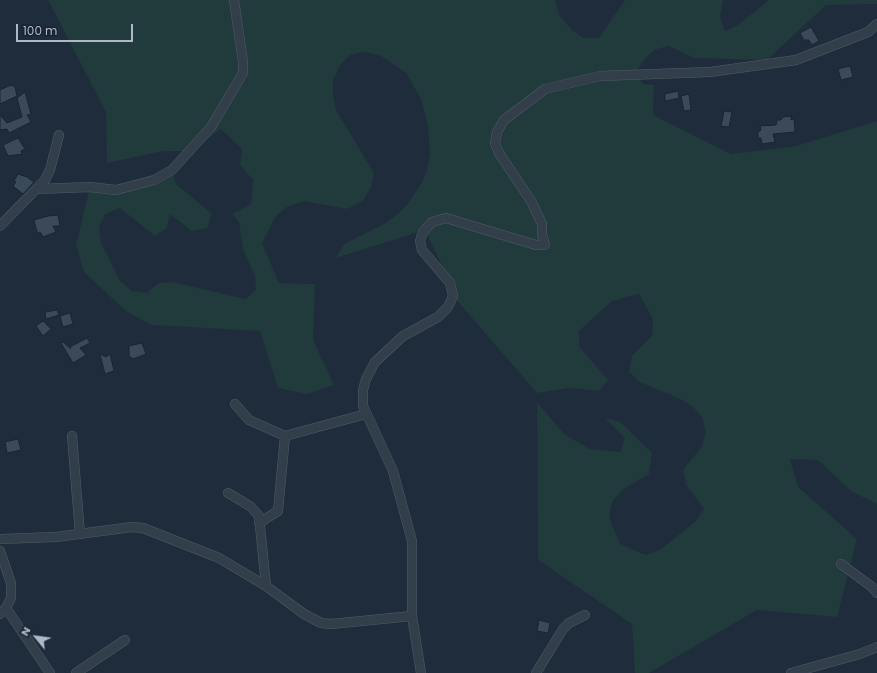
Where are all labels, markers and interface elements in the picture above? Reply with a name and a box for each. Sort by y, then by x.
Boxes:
scale bar [18,16,135,42]
text: 100 m [23,22,57,39]
north arrow [16,617,56,657]
text: N [17,624,35,639]

